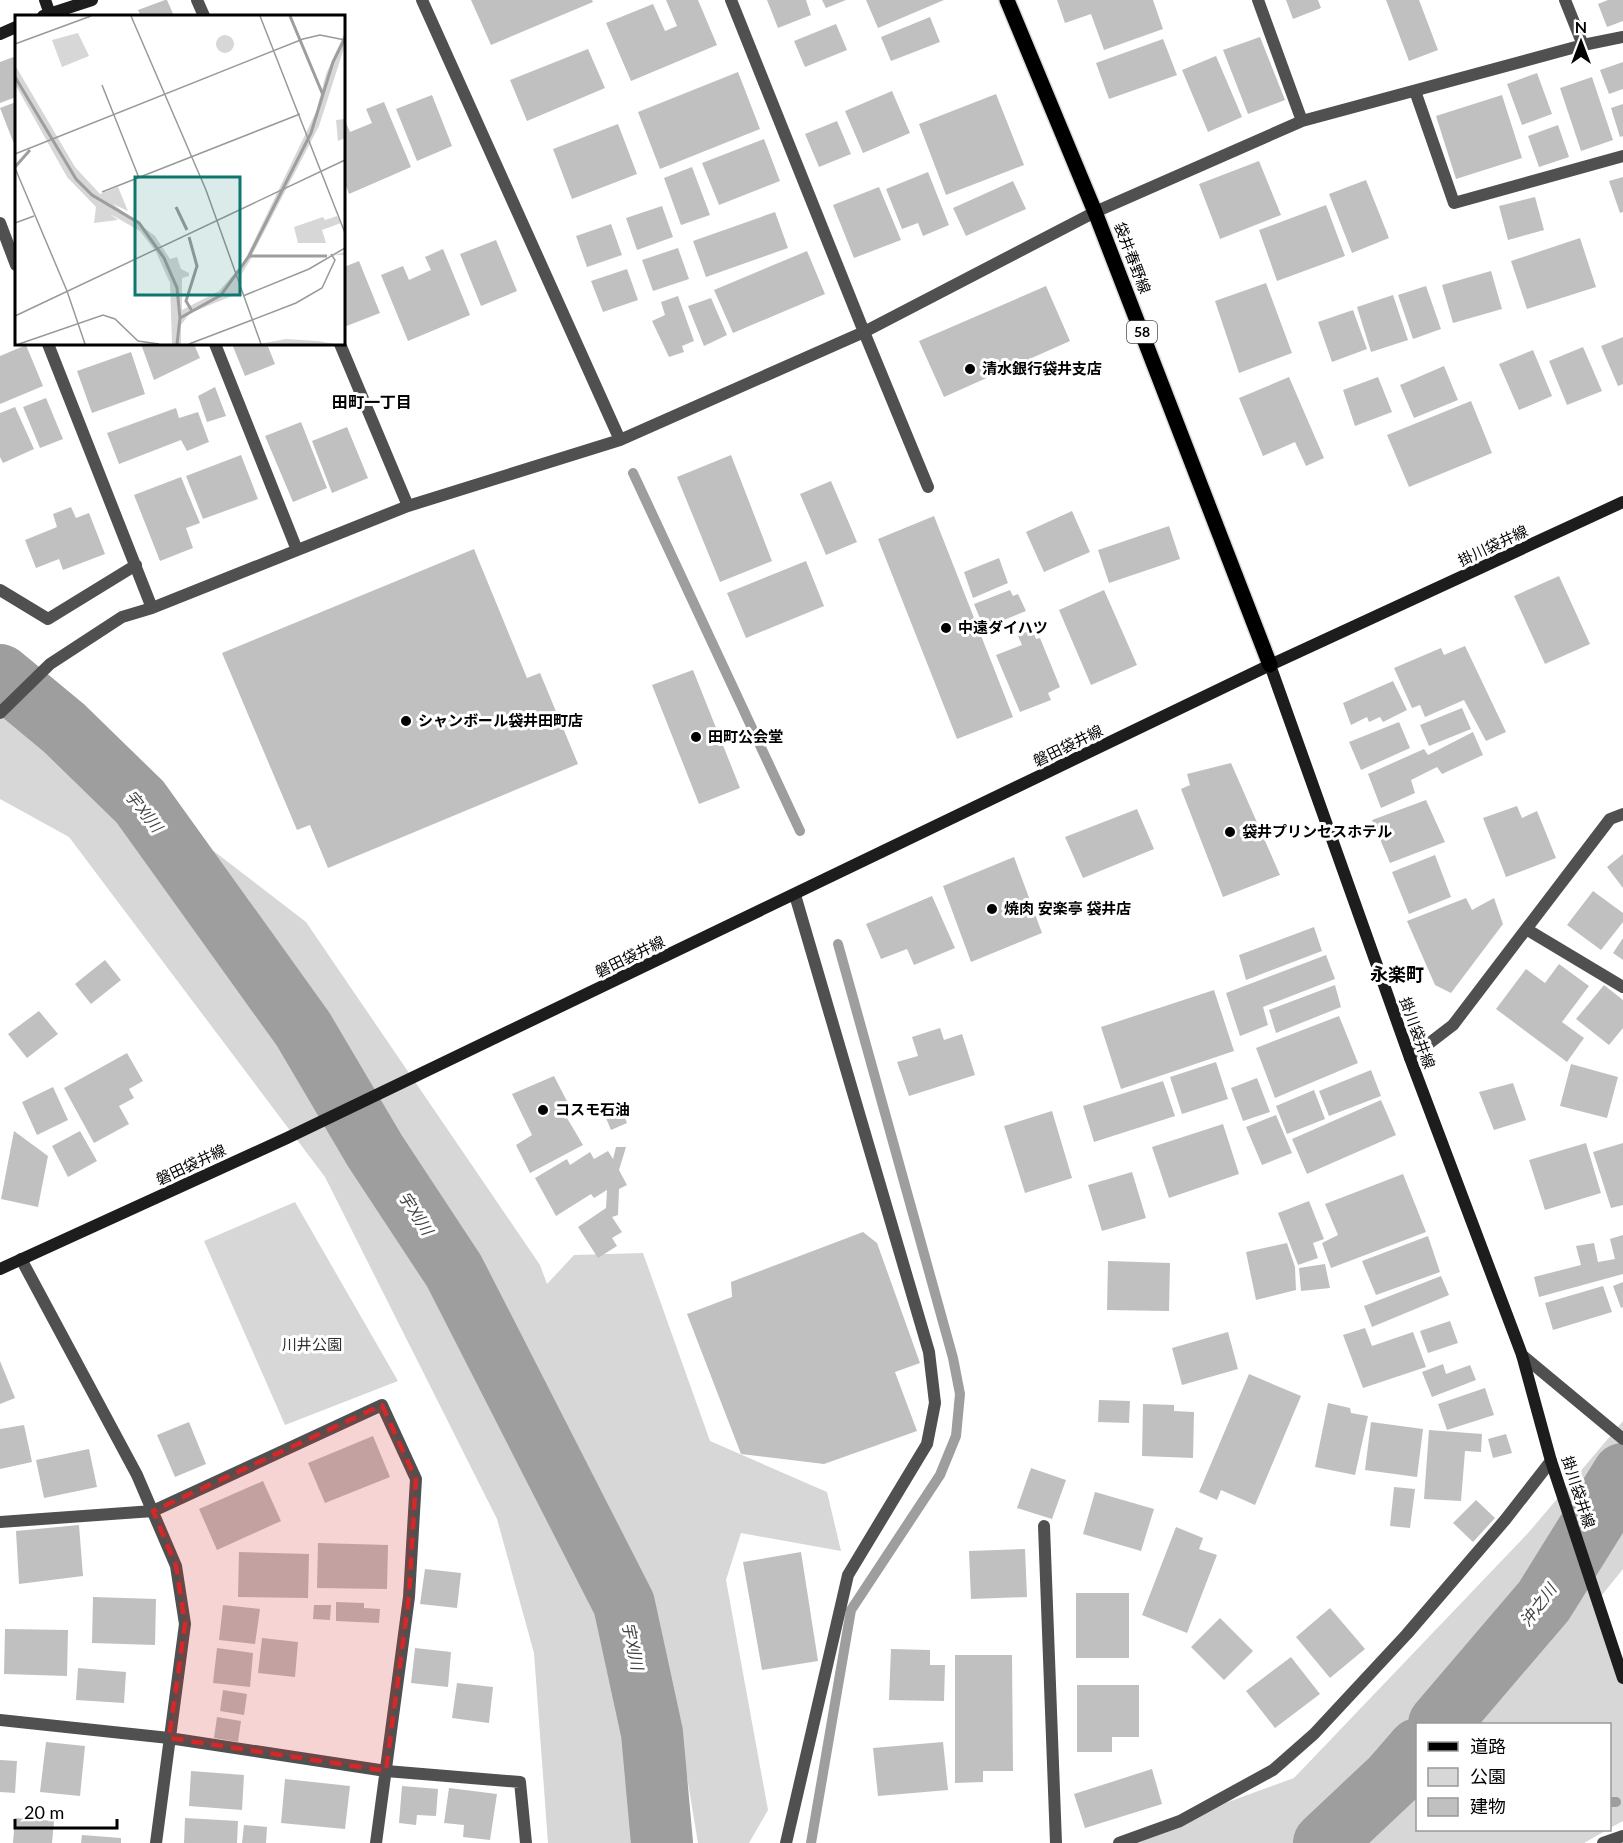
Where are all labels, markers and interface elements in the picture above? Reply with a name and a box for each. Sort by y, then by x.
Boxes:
north arrow [1551,12,1611,72]
inset map [15,15,345,345]
text: N [1575,17,1587,36]
street label: 袋井春野線 [1111,219,1155,296]
road number: 58 [1127,321,1157,343]
place label: 清水銀行袋井支店 [982,359,1102,377]
marker: 清水銀行袋井支店 [963,362,977,376]
district label: 田町一丁目 [332,392,412,411]
street label: 掛川袋井線 [1455,521,1530,569]
place label: 中遠ダイハツ [958,618,1048,636]
marker: 中遠ダイハツ [939,621,953,635]
place label: シャンボール袋井田町店 [418,711,583,729]
marker: シャンボール袋井田町店 [399,714,413,728]
street label: 磐田袋井線 [1030,721,1105,770]
place label: 田町公会堂 [708,727,783,745]
marker: 田町公会堂 [689,730,703,744]
water label: 宇刈川 [122,786,168,837]
place label: 袋井プリンセスホテル [1242,822,1392,840]
marker: 袋井プリンセスホテル [1223,825,1237,839]
place label: 焼肉 安楽亭 袋井店 [1004,899,1131,917]
marker: 焼肉 安楽亭 袋井店 [985,902,999,916]
street label: 磐田袋井線 [592,932,667,981]
district label: 永楽町 [1370,963,1424,985]
street label: 掛川袋井線 [1397,994,1439,1071]
place label: コスモ石油 [555,1100,630,1118]
marker: コスモ石油 [536,1103,550,1117]
street label: 磐田袋井線 [153,1140,228,1188]
water label: 宇刈川 [395,1187,439,1240]
park label: 川井公園 [282,1335,342,1353]
street label: 掛川袋井線 [1559,1453,1599,1530]
water label: 沖之川 [1516,1578,1561,1630]
water label: 宇刈川 [619,1620,648,1673]
legend [1416,1723,1611,1831]
text: 道路 [1470,1735,1506,1757]
text: 公園 [1470,1765,1506,1787]
scale bar [15,1792,117,1830]
text: 建物 [1470,1795,1506,1817]
text: 20 m [24,1801,64,1823]

